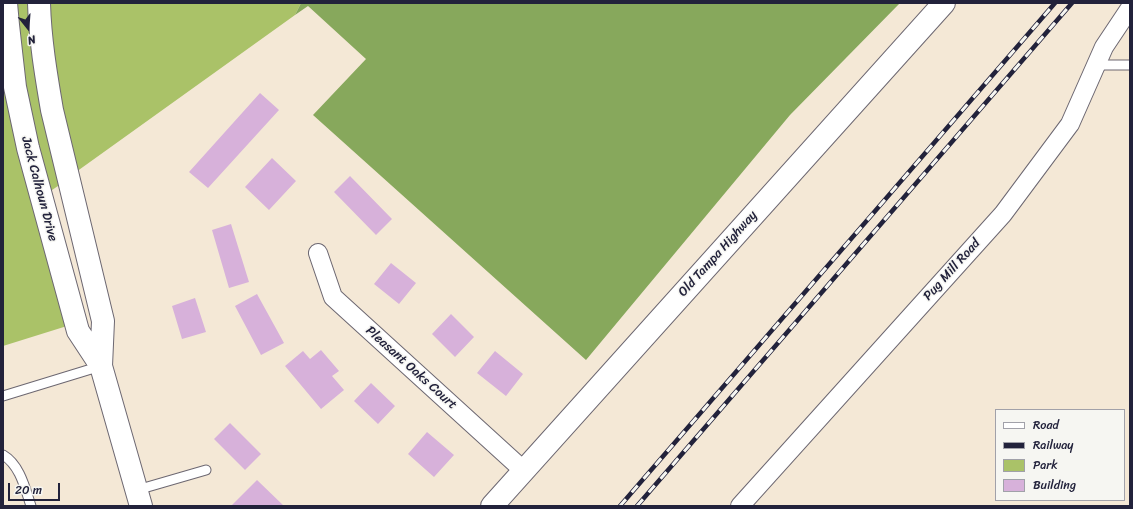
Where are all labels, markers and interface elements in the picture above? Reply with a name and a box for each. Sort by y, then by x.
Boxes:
north arrow [8,8,48,48]
text: N [25,30,38,50]
street label: Jack Calhoun Drive [17,135,61,243]
street label: Old Tampa Highway [675,208,761,300]
street label: Pug Mill Road [920,236,984,304]
street label: Pleasant Oaks Court [362,323,460,413]
legend [995,409,1125,501]
text: Road [1033,414,1059,436]
text: Railway [1033,434,1074,456]
text: Park [1033,454,1058,476]
text: Building [1033,474,1076,496]
scale bar [10,475,62,501]
text: 20 m [15,479,42,501]

